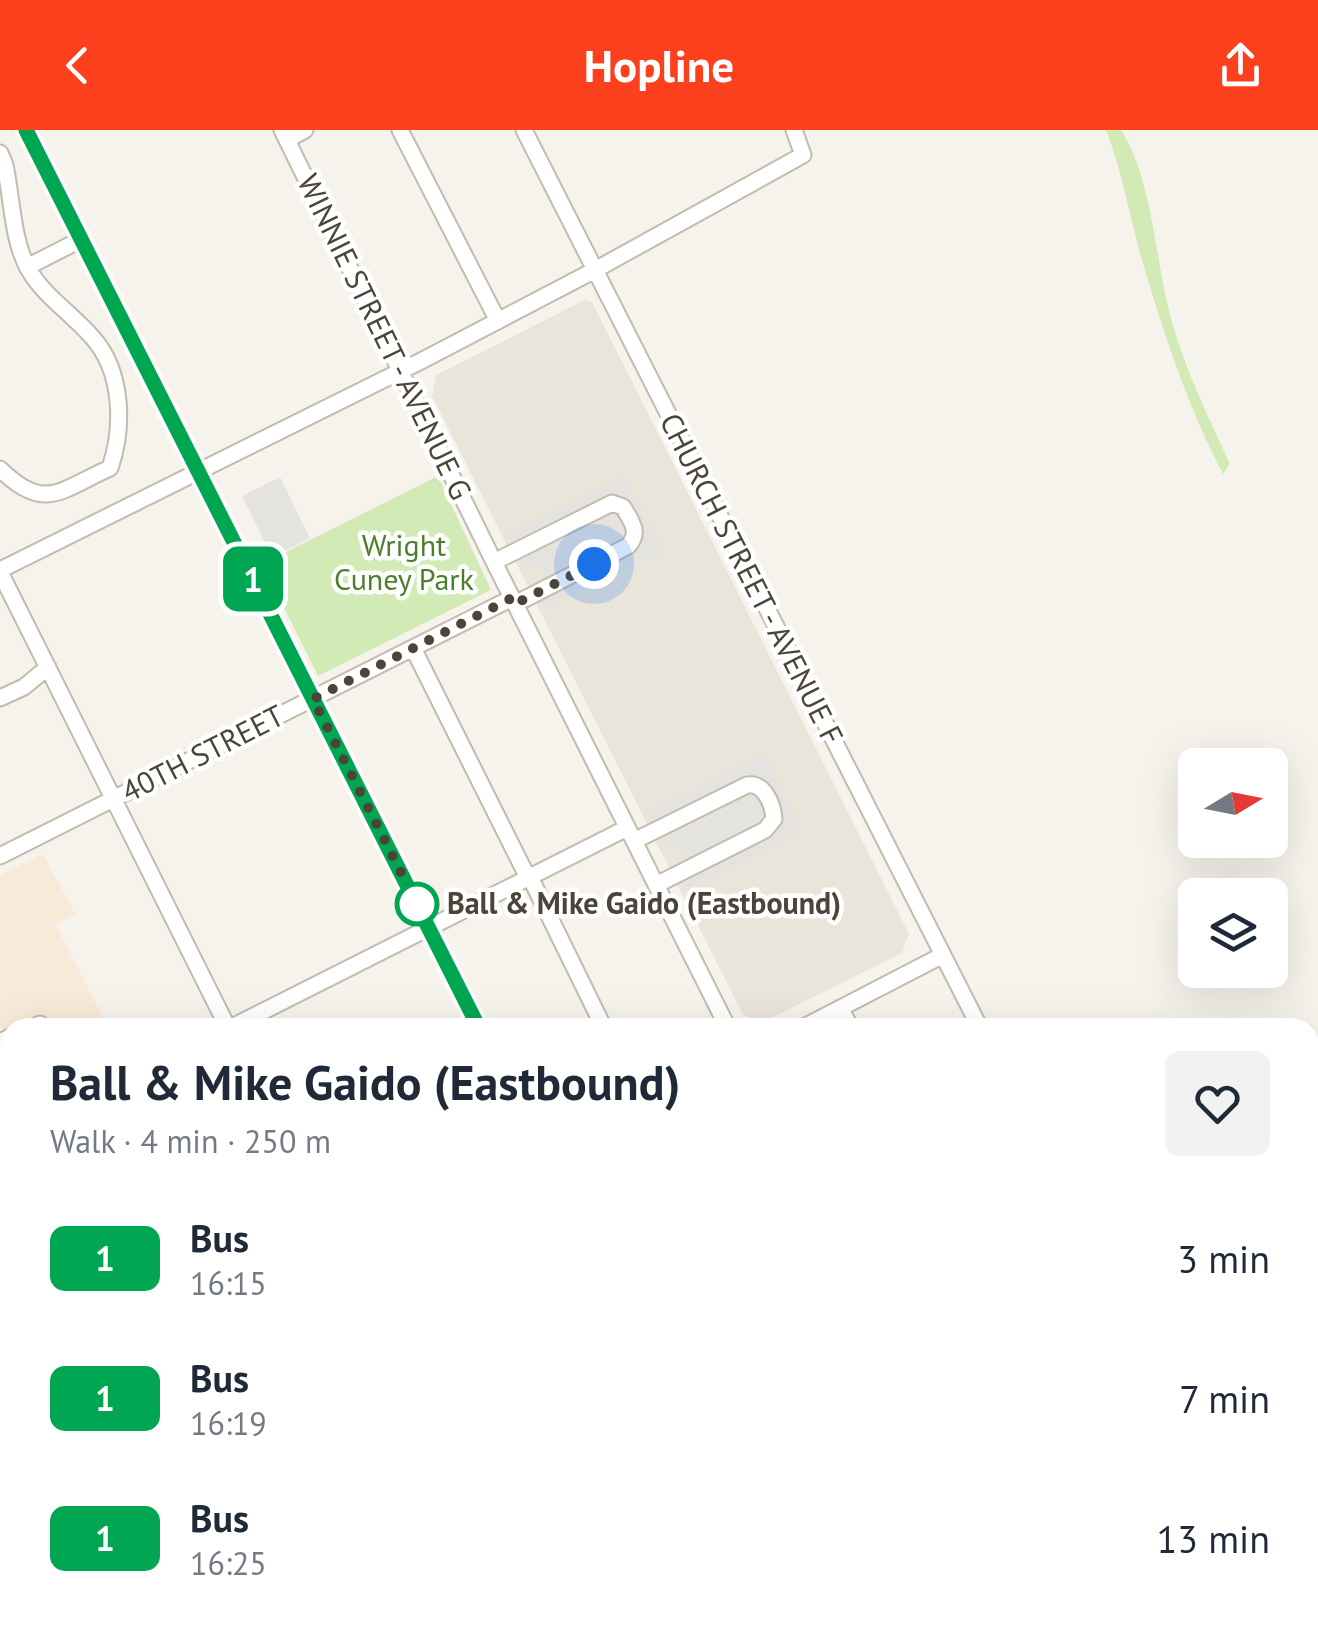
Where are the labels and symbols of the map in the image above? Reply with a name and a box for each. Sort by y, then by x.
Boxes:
street label: WINNIE STREET - AVENUE G [289,167,481,506]
street label: CHURCH STREET - AVENUE F [652,406,853,750]
park label: Wright Cuney Park [334,525,475,598]
your location [569,539,619,589]
line badge: 1 [220,546,286,612]
street label: 40TH STREET [115,695,290,810]
north arrow [1178,748,1288,858]
marker: Ball & Mike Gaido (Eastbound) [396,883,438,925]
place label: Ball & Mike Gaido (Eastbound) [447,883,841,922]

